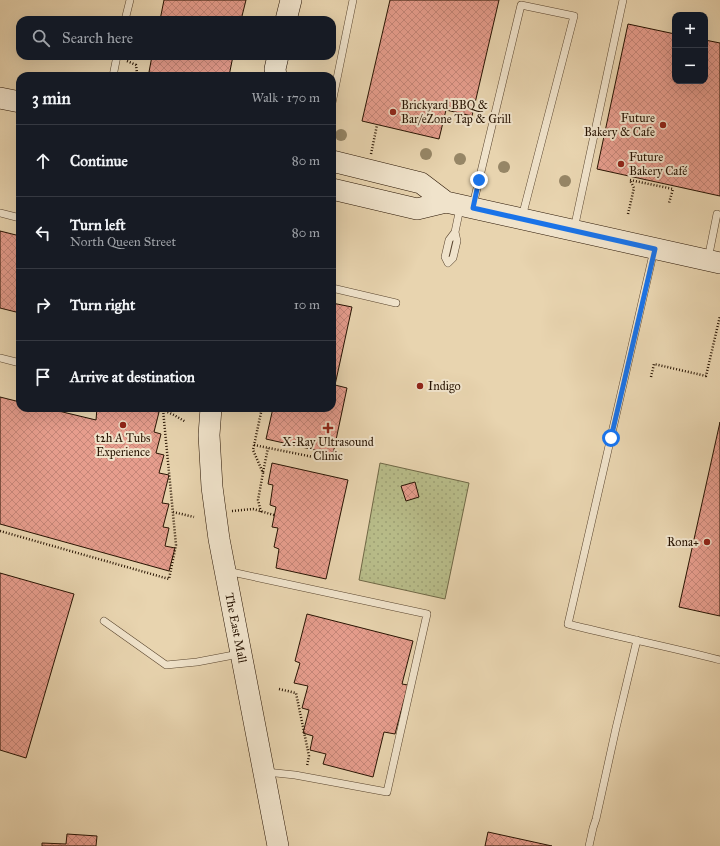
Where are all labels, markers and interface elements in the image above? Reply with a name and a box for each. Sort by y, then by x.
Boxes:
map controls [672,12,708,84]
button: + [672,12,708,48]
search box [16,16,336,60]
icon: search [30,27,52,49]
text: Search here [62,29,133,47]
button: − [672,48,708,84]
text: 3 min [32,88,71,109]
text: Walk · 170 m [251,90,320,106]
place label: Brickyard BBQ & Bar/eZone Tap & Grill [401,98,512,126]
marker: Brickyard BBQ & Bar/eZone Tap & Grill [388,107,398,117]
place label: Future Bakery & Cafe [584,111,655,139]
marker: Future Bakery & Cafe [658,120,668,130]
icon: ahead [32,150,54,172]
place label: Future Bakery Café [629,150,687,178]
text: Continue [70,152,128,170]
text: 80 m [292,153,320,169]
marker: Future Bakery Café [616,159,626,169]
route end [470,171,488,189]
text: Turn left [70,216,126,234]
icon: left [32,222,54,244]
text: 80 m [292,225,320,241]
text: North Queen Street [70,234,176,250]
icon: right [32,294,54,316]
text: Turn right [70,296,135,314]
text: 10 m [294,297,320,313]
icon: arrive [32,366,54,388]
text: Arrive at destination [70,368,195,386]
place label: Indigo [428,379,461,394]
marker: Indigo [415,381,425,391]
marker: t2h A Tubs Experience [118,420,128,430]
marker: X-Ray Ultrasound Clinic [322,422,334,434]
route start [602,429,620,447]
place label: t2h A Tubs Experience [96,431,150,459]
place label: X-Ray Ultrasound Clinic [282,435,374,463]
place label: Rona+ [667,535,699,549]
marker: Rona+ [702,537,712,547]
street label: The East Mall [222,592,250,665]

